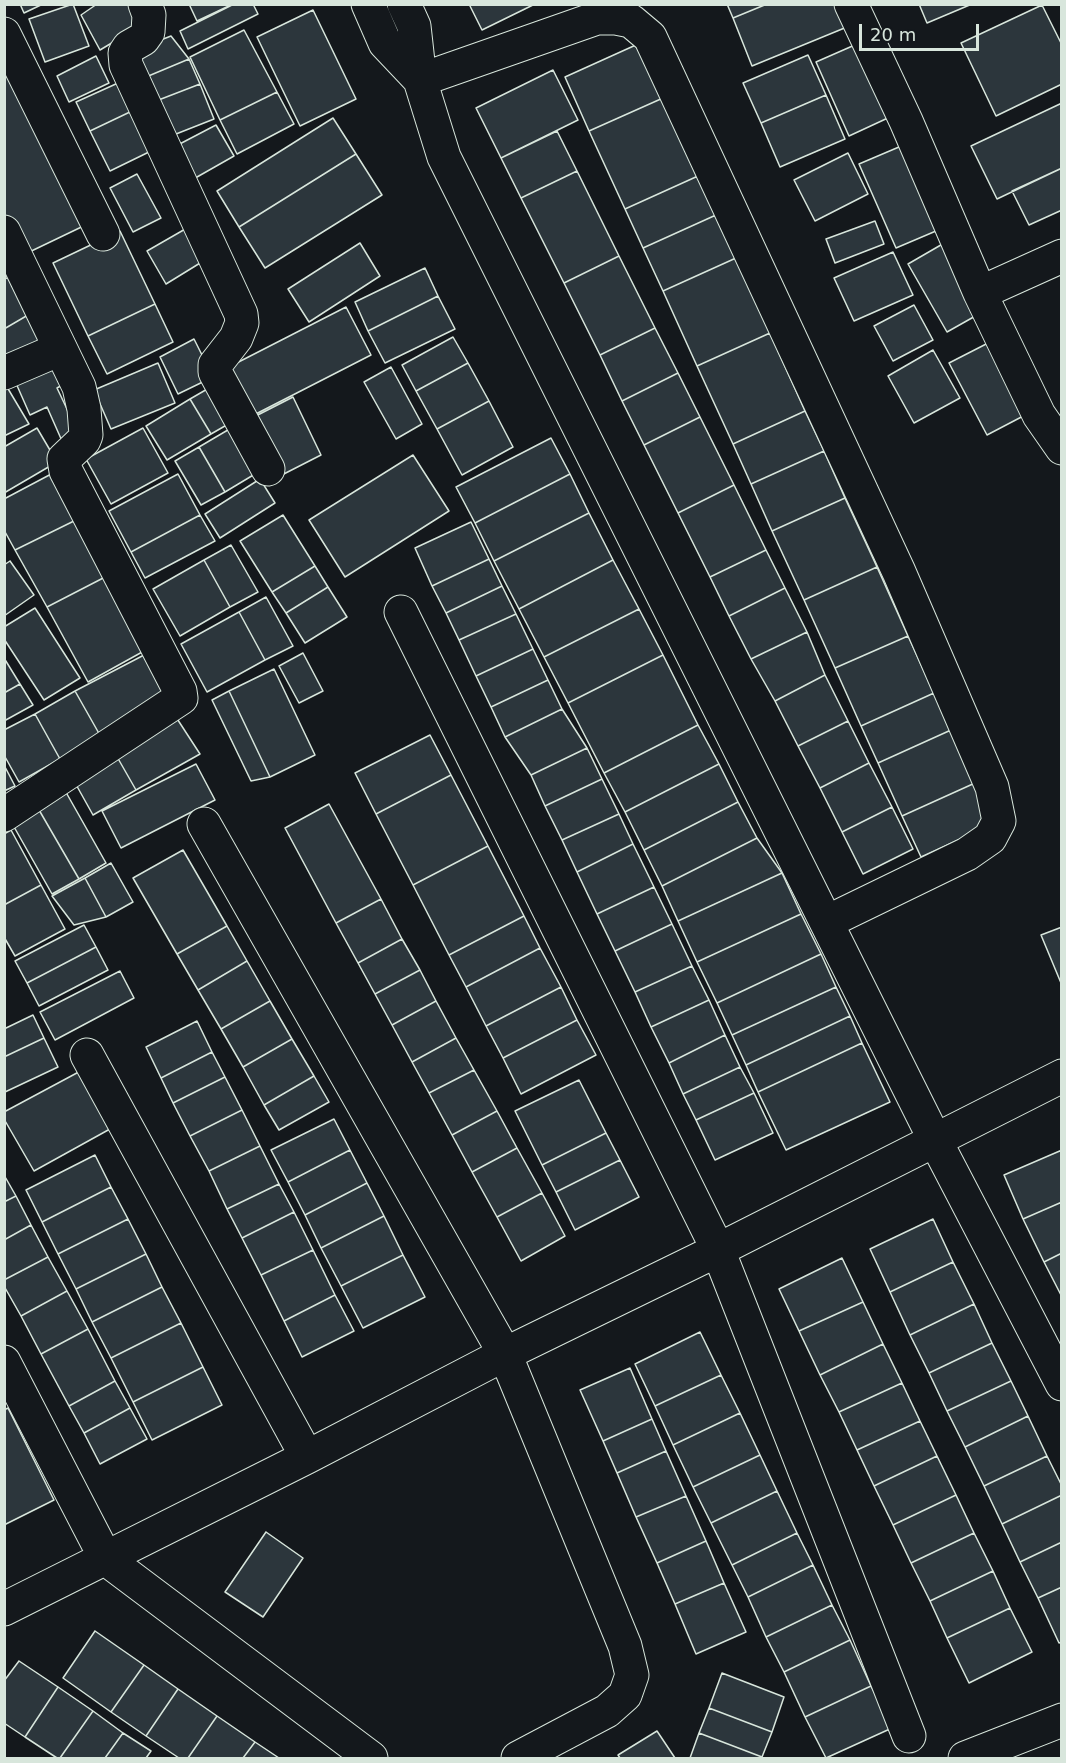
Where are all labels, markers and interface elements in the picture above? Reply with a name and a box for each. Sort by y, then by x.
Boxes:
scale bar [862,12,982,50]
text: 20 m [870,24,916,45]

